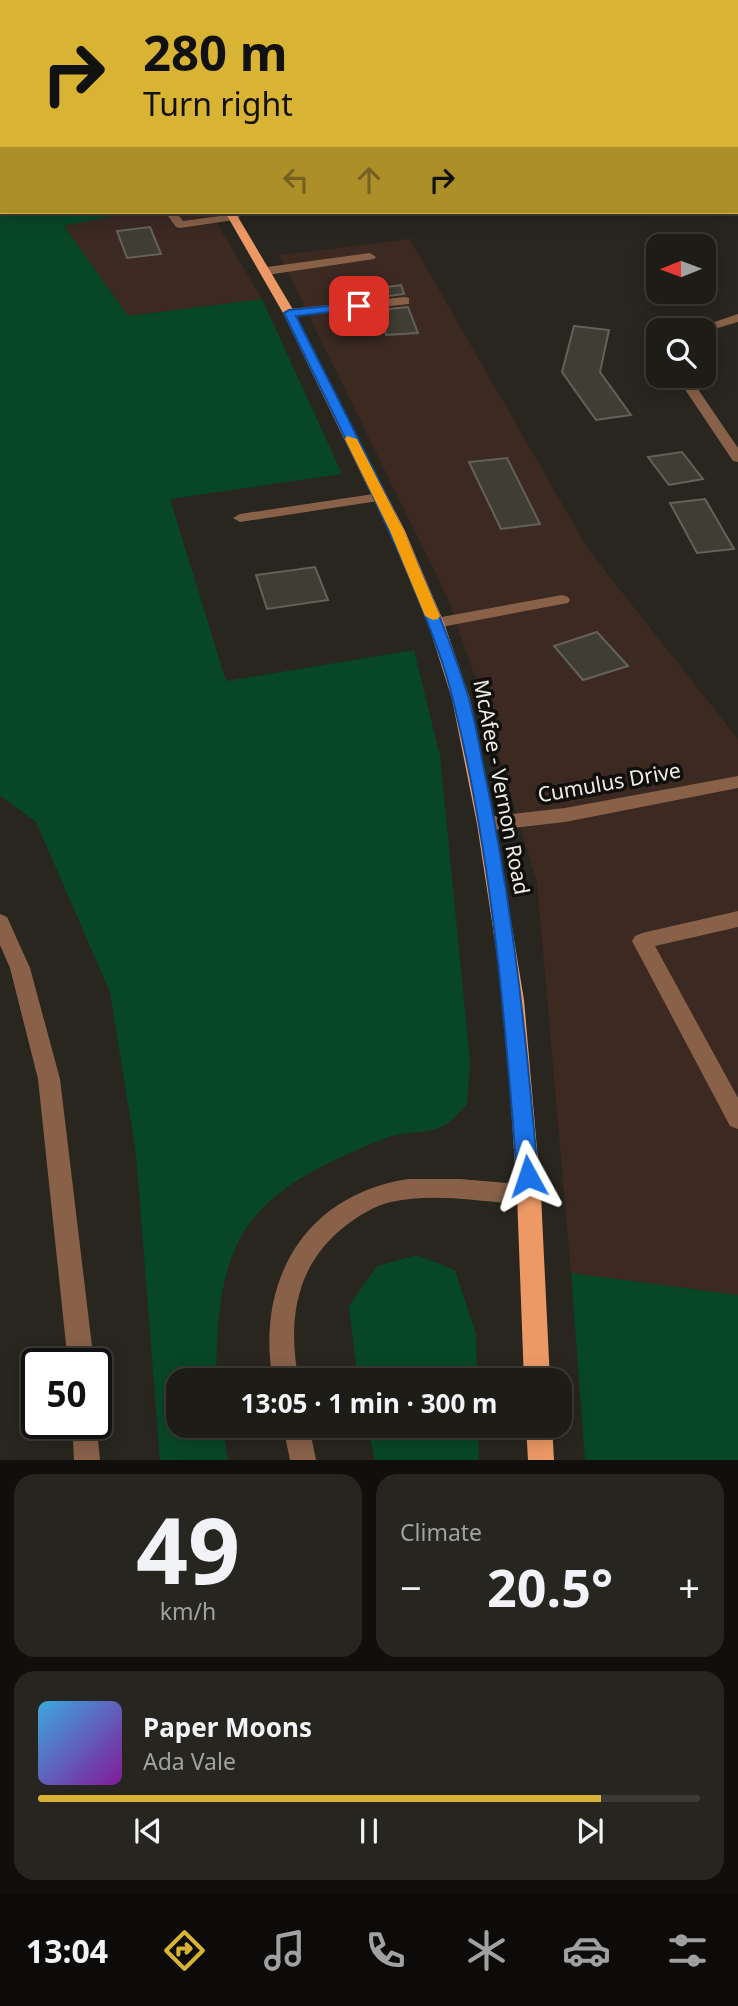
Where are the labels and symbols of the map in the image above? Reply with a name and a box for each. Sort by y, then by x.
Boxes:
north arrow [646,234,716,304]
pin [329,276,389,336]
street label: McAfee - Vernon Road [467,677,537,897]
street label: Cumulus Drive [535,756,683,808]
position arrow [491,1139,565,1213]
speed limit sign: 50 [21,1348,112,1439]

